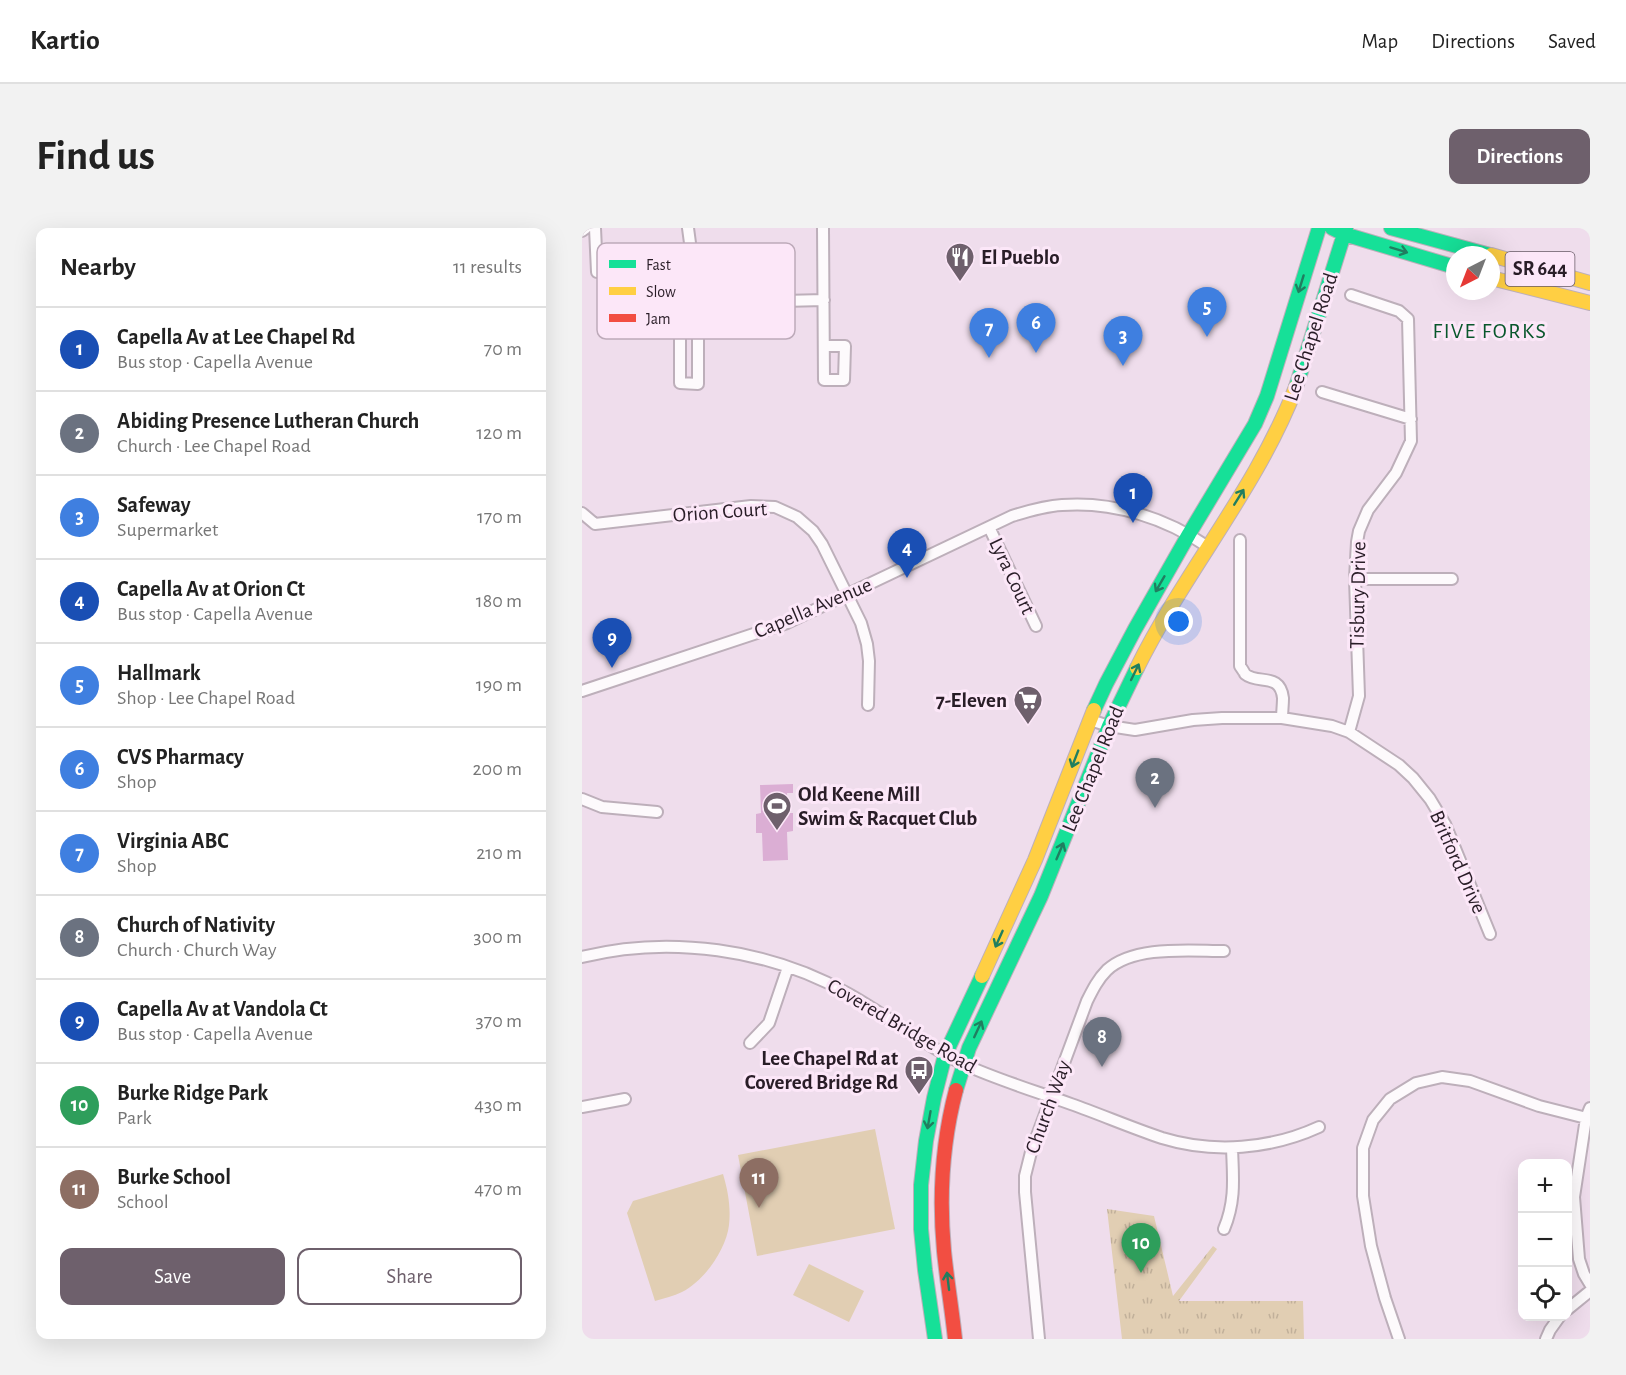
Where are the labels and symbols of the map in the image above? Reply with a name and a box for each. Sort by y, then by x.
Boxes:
restaurant icon: El Pueblo [944,241,976,283]
legend [597,243,795,339]
one-way arrow [1389,245,1408,256]
north arrow [1446,246,1500,300]
place label: El Pueblo [981,247,1060,268]
road number: SR 644 [1506,252,1574,286]
text: Fast [646,257,671,273]
street label: Lee Chapel Road [1280,270,1342,404]
one-way arrow [1295,274,1306,293]
text: Slow [646,284,676,300]
pin: 5 [1188,288,1226,337]
pin: 6 [1016,304,1056,353]
pin: 7 [970,308,1008,358]
text: Jam [646,311,671,327]
pin: 3 [1104,316,1142,366]
district label: FIVE FORKS [1433,320,1547,342]
pin: 1 [1114,474,1152,523]
one-way arrow [1234,489,1246,506]
street label: Orion Court [672,498,768,526]
pin: 4 [888,528,926,578]
street label: Lyra Court [985,535,1039,618]
street label: Tisbury Drive [1347,541,1369,649]
street label: Capella Avenue [751,574,875,642]
one-way arrow [1154,575,1165,593]
your location [1164,607,1193,636]
pin: 9 [592,618,632,668]
one-way arrow [1129,663,1141,681]
supermarket icon: 7-Eleven [1012,684,1044,726]
place label: 7-Eleven [936,690,1007,711]
street label: Lee Chapel Road [1058,703,1128,835]
one-way arrow [1068,750,1079,768]
pin: 2 [1136,758,1174,808]
place label: Old Keene Mill Swim & Racquet Club [798,784,977,829]
sports icon: Old Keene Mill Swim & Racquet Club [761,790,793,832]
street label: Britford Drive [1426,807,1490,917]
one-way arrow [1054,843,1066,861]
one-way arrow [993,930,1005,948]
street label: Covered Bridge Road [824,975,980,1077]
pin: 8 [1082,1018,1122,1067]
one-way arrow [973,1020,985,1038]
place label: Lee Chapel Rd at Covered Bridge Rd [745,1048,898,1093]
bus stop icon: Lee Chapel Rd at Covered Bridge Rd [903,1054,935,1096]
street label: Church Way [1021,1058,1075,1156]
one-way arrow [923,1110,934,1129]
pin: 11 [740,1158,778,1208]
pin: 10 [1122,1224,1160,1273]
one-way arrow [942,1271,953,1291]

